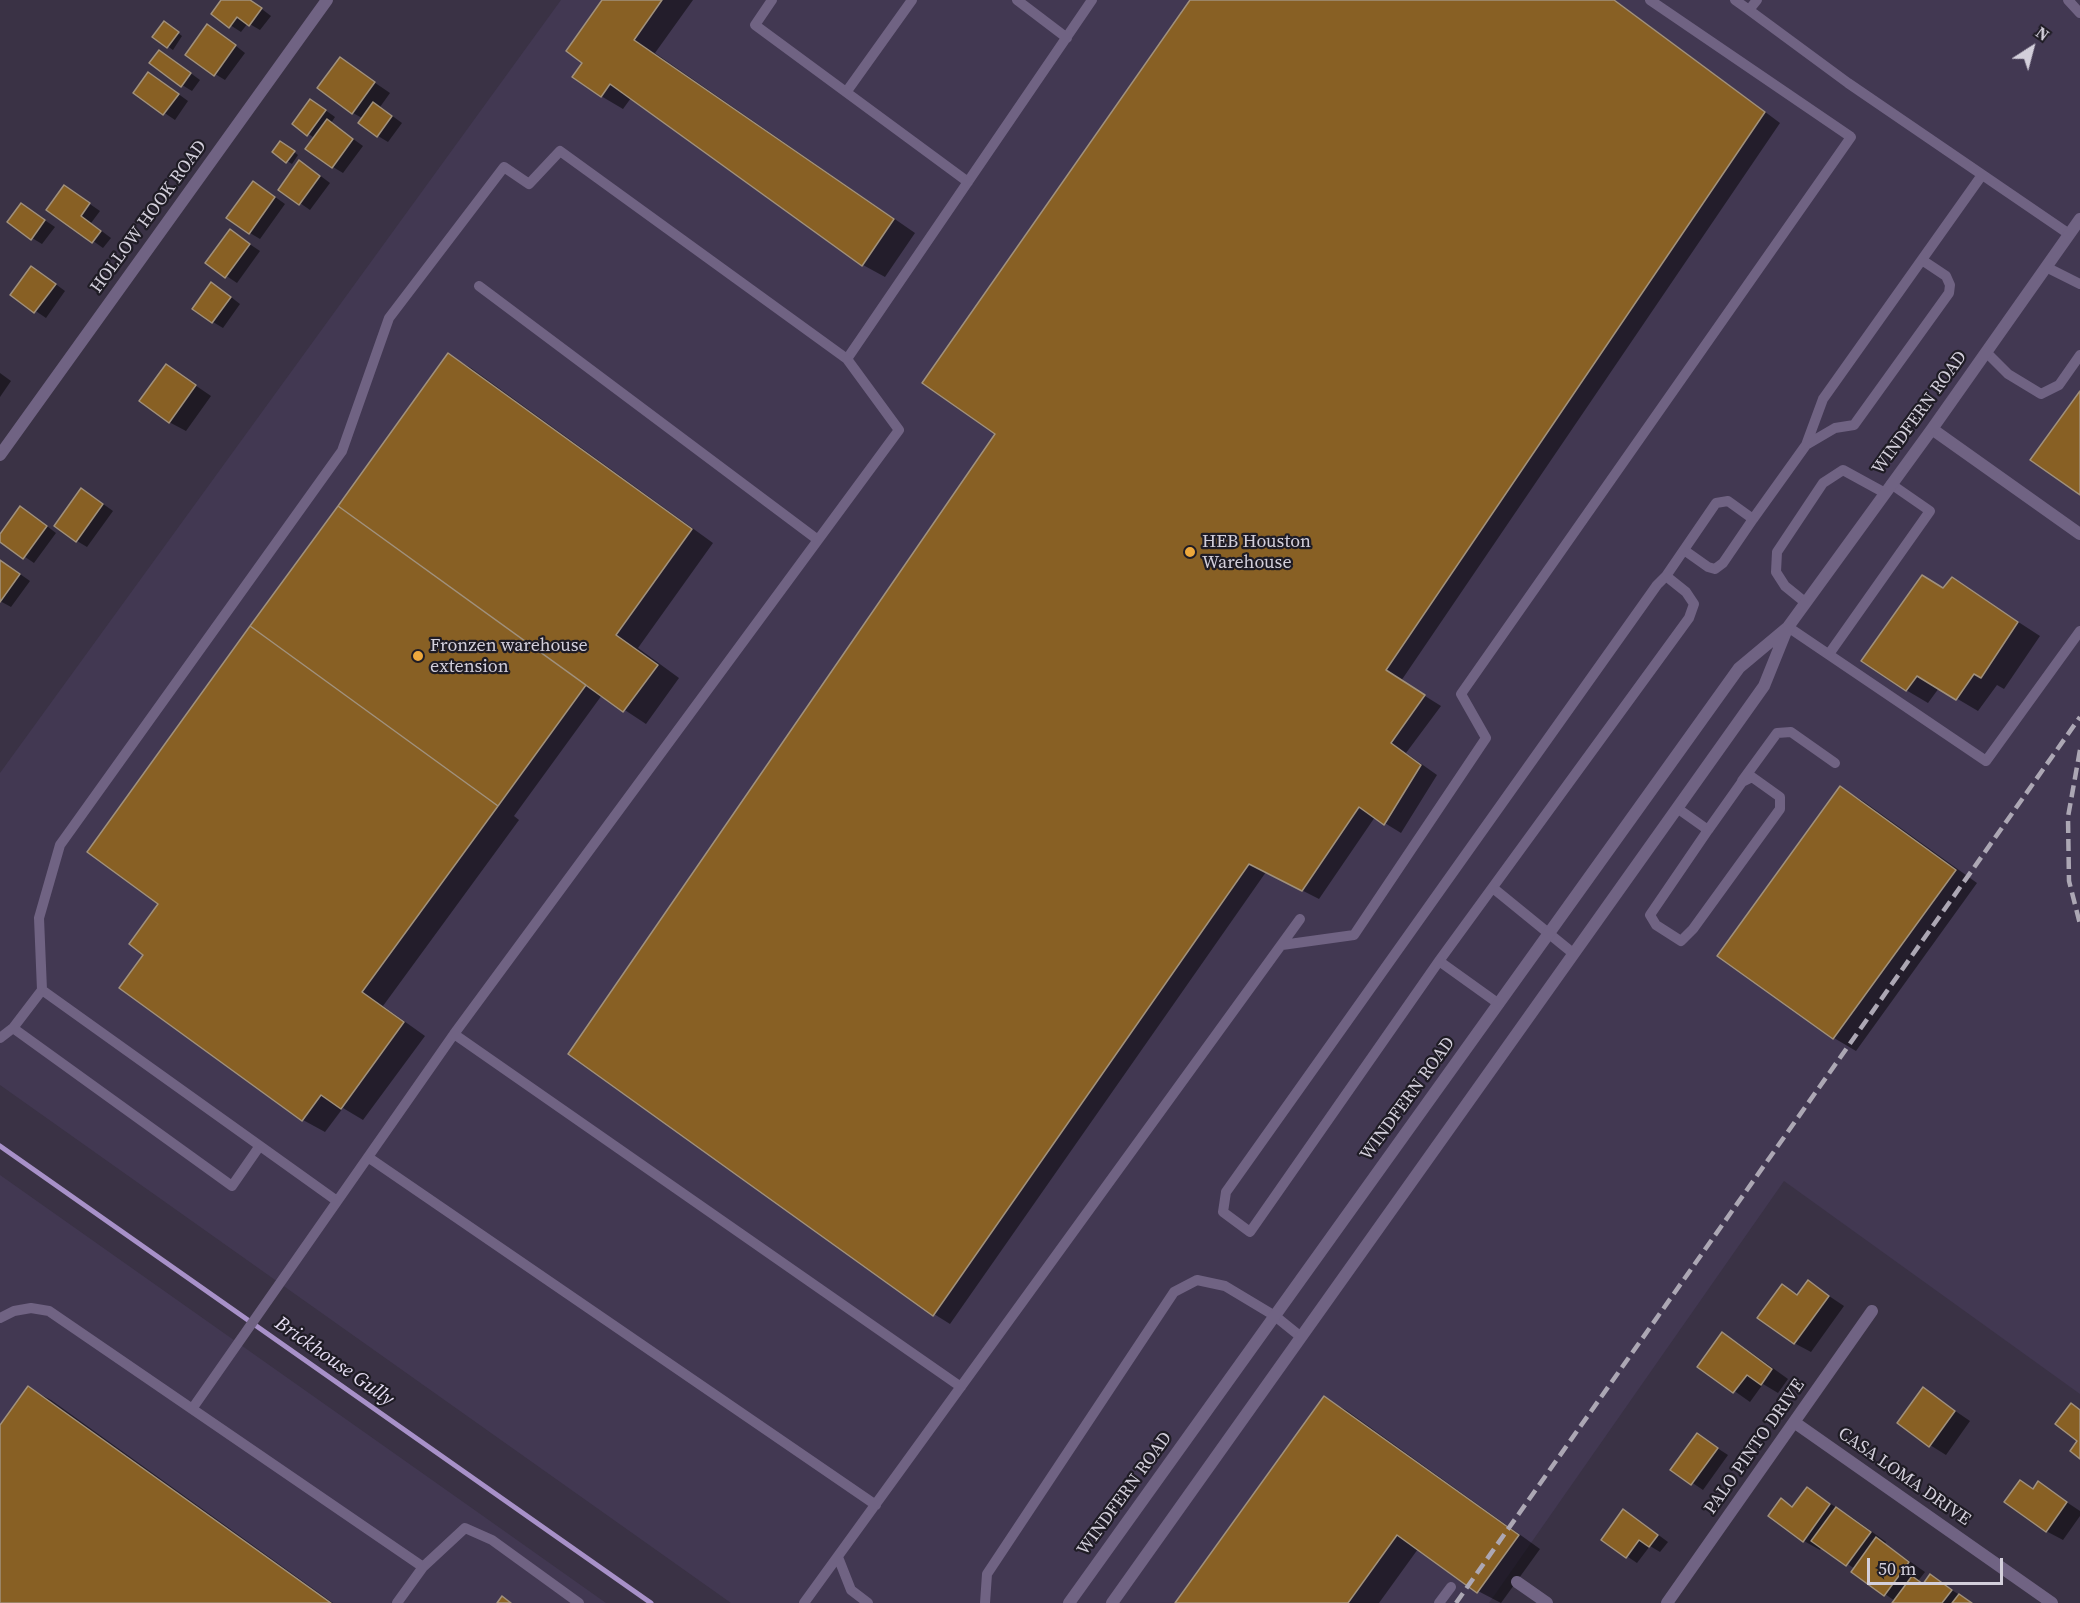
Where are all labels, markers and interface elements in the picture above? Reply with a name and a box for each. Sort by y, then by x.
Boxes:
north arrow [2002,18,2062,78]
text: N [2031,21,2054,46]
street label: HOLLOW HOOK ROAD [86,136,212,298]
street label: WINDFERN ROAD [1868,347,1972,479]
place label: HEB Houston Warehouse [1202,531,1311,574]
marker: HEB Houston Warehouse [1183,545,1197,559]
place label: Fronzen warehouse extension [430,635,588,678]
marker: Fronzen warehouse extension [411,649,425,663]
street label: WINDFERN ROAD [1356,1033,1460,1165]
water label: Brickhouse Gully [270,1312,398,1412]
street label: PALO PINTO DRIVE [1700,1375,1810,1519]
street label: CASA LOMA DRIVE [1833,1423,1975,1531]
street label: WINDFERN ROAD [1073,1428,1177,1560]
scale bar [1870,1546,2006,1584]
text: 50 m [1878,1556,1916,1581]

